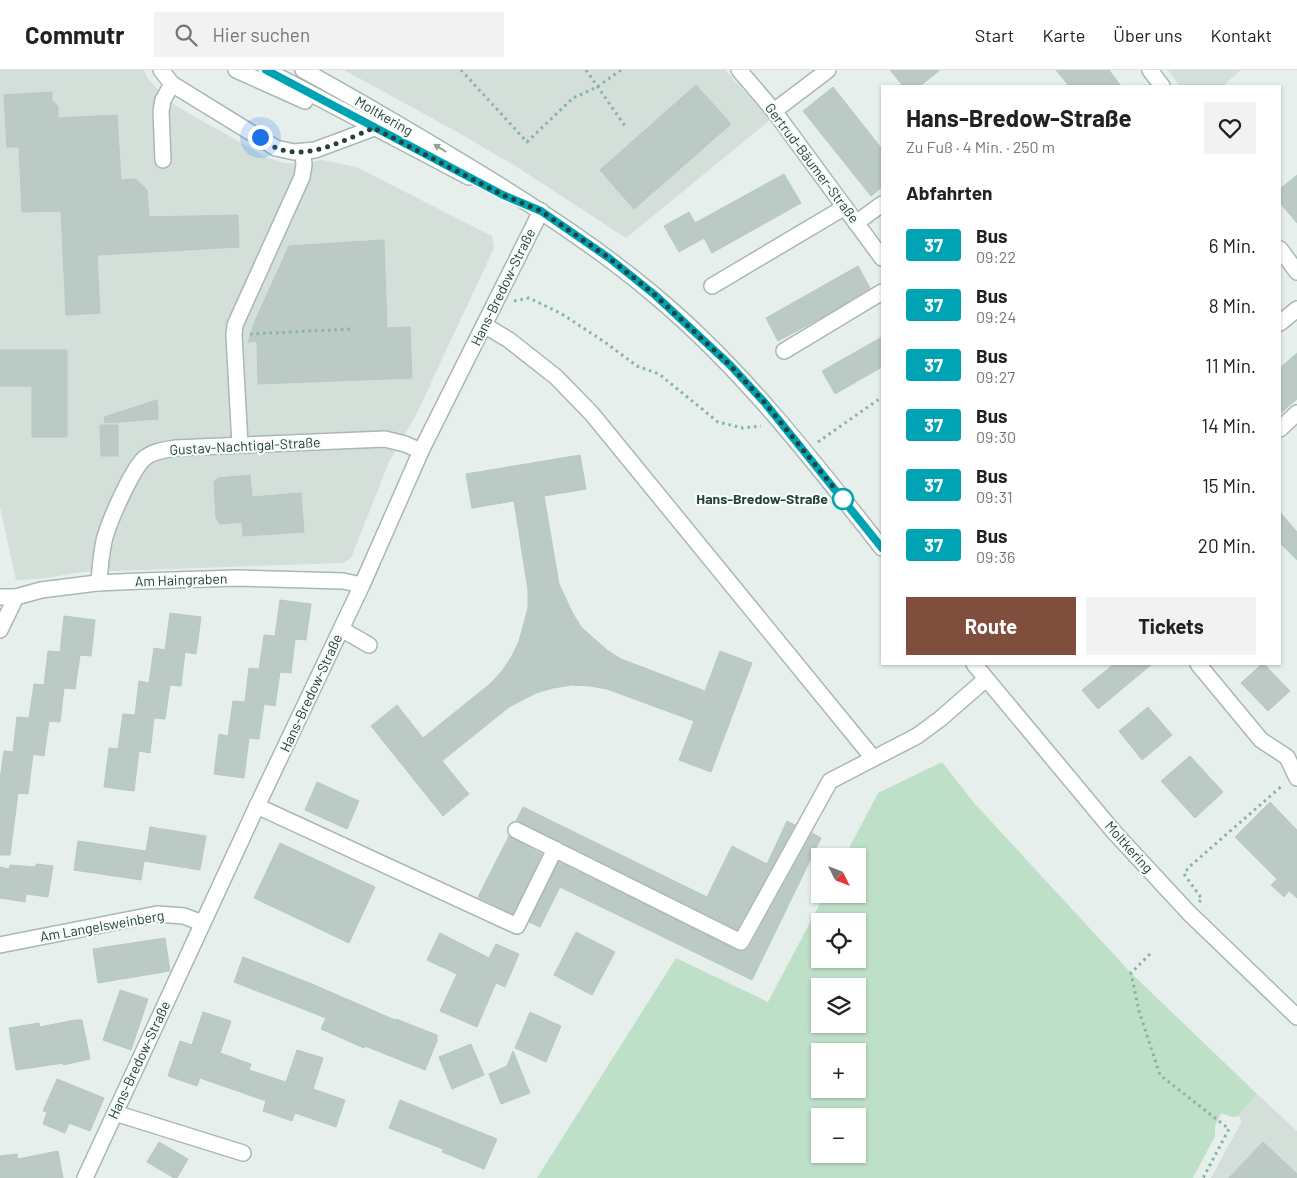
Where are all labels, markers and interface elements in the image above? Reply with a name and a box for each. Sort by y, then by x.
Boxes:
search box [154,12,504,57]
text: Commutr [25,20,124,49]
icon: search [172,21,200,49]
text: Hier suchen [212,23,310,46]
text: Start [975,24,1014,46]
text: Karte [1042,24,1085,46]
text: Über uns [1113,24,1182,46]
text: Kontakt [1210,24,1272,46]
street label: Moltkering [352,92,416,139]
street label: Gertrud-Bäumer-Straße [762,99,863,226]
button: heart [1204,102,1256,154]
text: Hans-Bredow-Straße [906,103,1132,132]
your location [248,125,273,150]
text: Zu Fuß · 4 Min. · 250 m [906,137,1055,156]
one-way arrow [433,144,446,153]
text: Abfahrten [906,181,992,204]
text: Bus [976,224,1008,247]
street label: Hans-Bredow-Straße [467,225,538,348]
text: 37 [924,234,943,256]
text: 6 Min. [1209,234,1256,257]
text: 09:22 [976,247,1016,266]
text: Bus [976,284,1008,307]
text: 37 [924,294,943,316]
text: 8 Min. [1209,294,1256,317]
text: 09:24 [976,307,1016,326]
text: Bus [976,344,1008,367]
text: 37 [924,354,943,376]
text: 11 Min. [1205,354,1256,377]
text: 09:27 [976,367,1015,386]
text: Bus [976,404,1008,427]
text: 37 [924,414,943,436]
text: 14 Min. [1202,414,1256,437]
text: 09:30 [976,427,1016,446]
street label: Gustav-Nachtigal-Straße [169,433,321,458]
text: Bus [976,464,1008,487]
text: 37 [924,474,943,496]
text: 15 Min. [1202,474,1256,497]
text: 09:31 [976,487,1013,506]
marker: Hans-Bredow-Straße [832,488,854,510]
place label: Hans-Bredow-Straße [696,490,828,507]
text: Bus [976,524,1008,547]
text: 37 [924,534,943,556]
text: 20 Min. [1198,534,1256,557]
text: 09:36 [976,547,1015,566]
street label: Am Haingraben [134,569,228,590]
button: Route [906,597,1076,655]
button: Tickets [1086,597,1256,655]
street label: Hans-Bredow-Straße [276,631,345,755]
street label: Moltkering [1102,817,1157,876]
north arrow [811,848,866,902]
map controls [811,848,866,1163]
street label: Am Langelsweinberg [38,906,165,945]
button: locate [811,913,866,968]
button: layers [811,978,866,1033]
street label: Hans-Bredow-Straße [104,998,173,1122]
button: + [811,1043,866,1098]
button: − [811,1108,866,1163]

